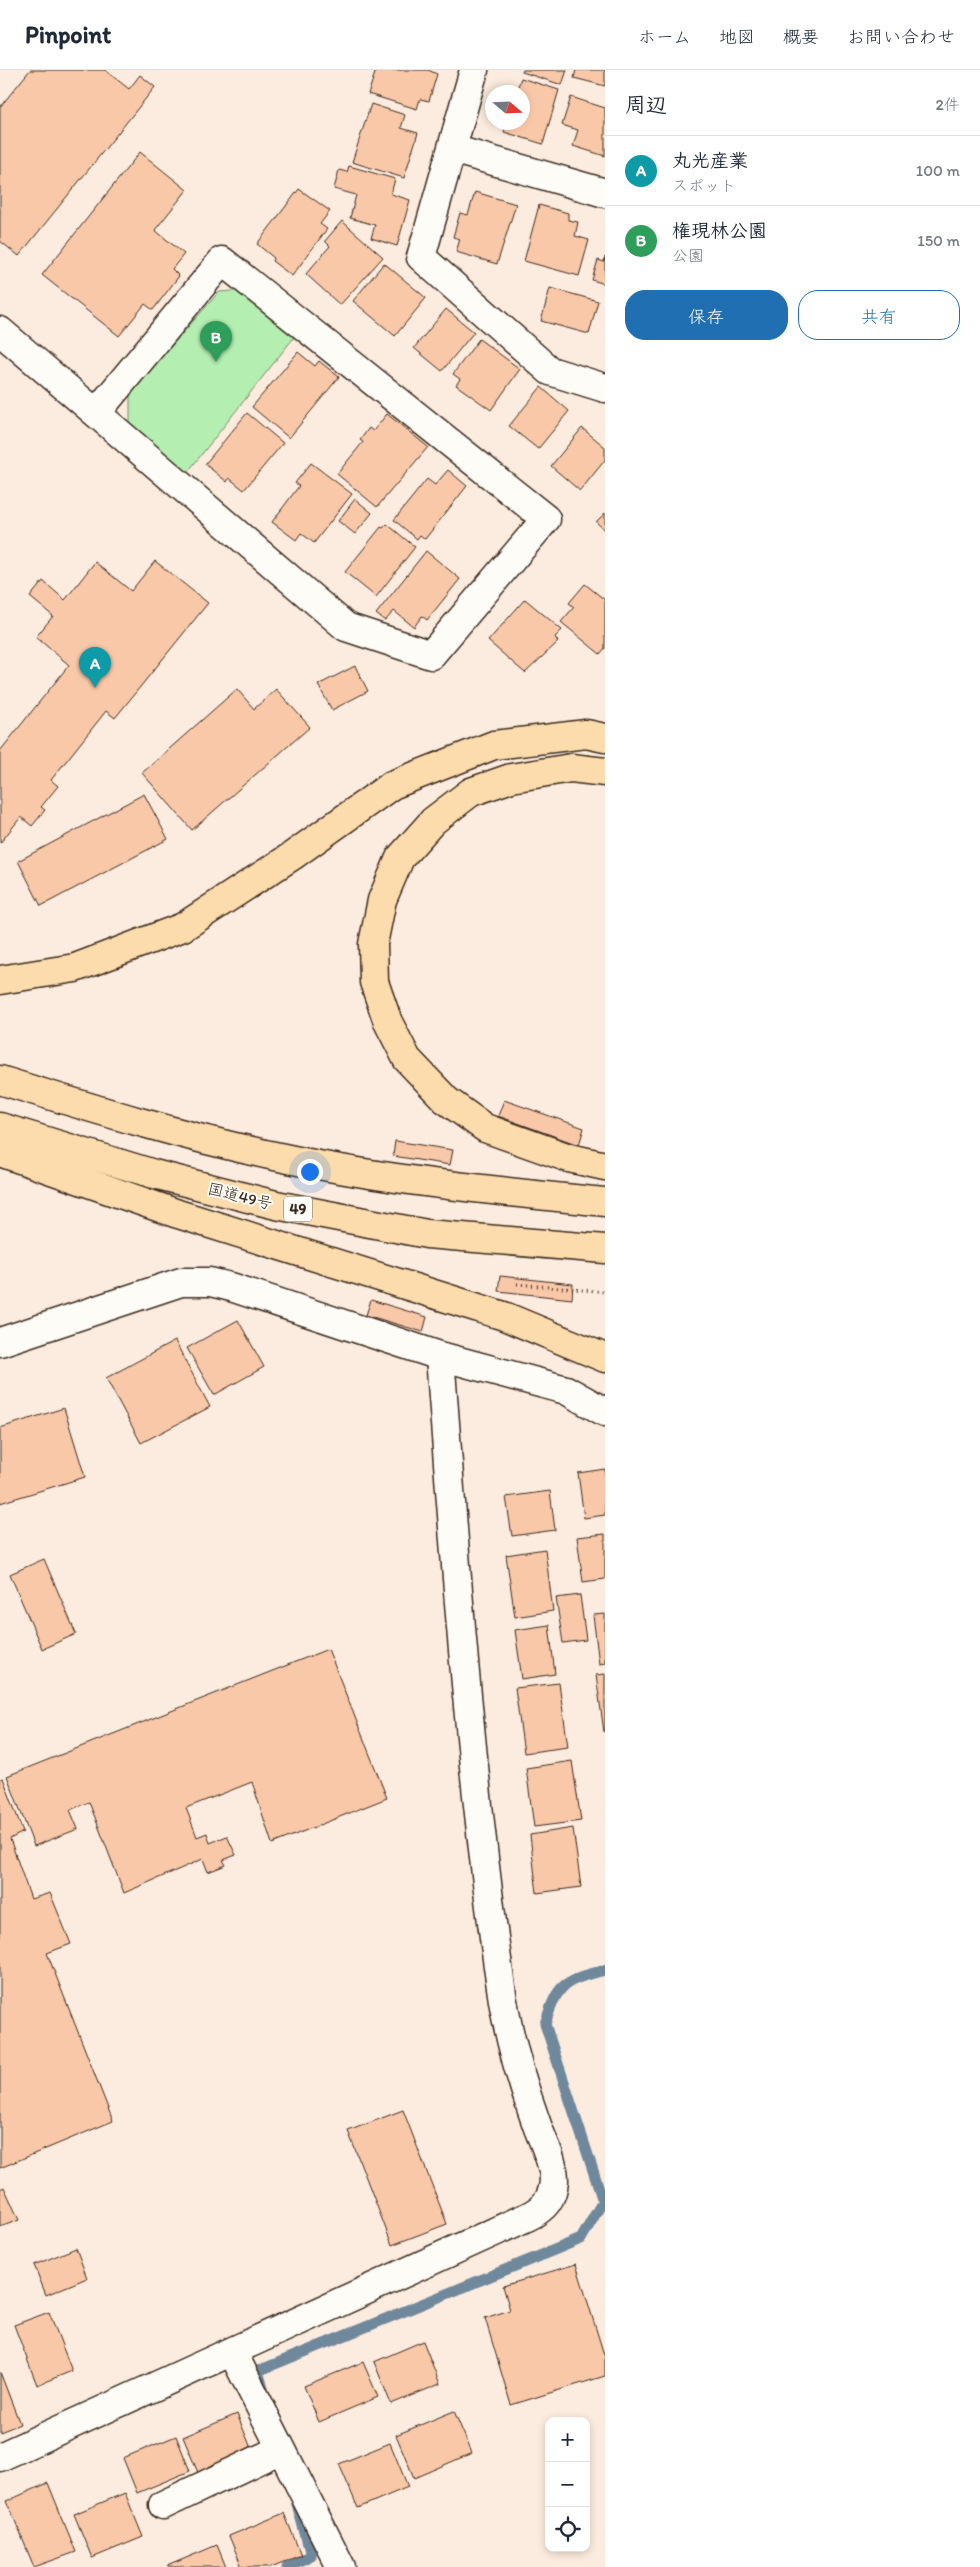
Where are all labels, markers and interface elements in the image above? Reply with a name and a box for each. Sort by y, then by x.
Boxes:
text: Pinpoint [25,20,111,49]
text: ホーム [638,26,691,48]
text: 地図 [719,26,755,48]
text: 概要 [783,26,819,48]
text: お問い合わせ [847,26,955,48]
north arrow [485,85,530,130]
text: 周辺 [625,92,667,117]
text: 2件 [936,95,960,114]
text: 丸光産業 [672,149,748,172]
text: A [636,161,646,180]
text: 100 m [916,161,960,180]
text: スポット [672,176,736,195]
text: 権現林公園 [672,219,767,242]
text: B [636,231,646,250]
text: 150 m [917,231,960,250]
text: 公園 [672,246,704,265]
button: 保存 [625,290,788,340]
button: 共有 [798,290,960,340]
pin: B [200,321,232,362]
pin: A [79,647,111,688]
your location [297,1159,323,1185]
street label: 国道49号 [206,1179,274,1213]
road number: 49 [284,1196,312,1222]
map controls [545,2417,590,2552]
button: + [545,2417,590,2462]
button: − [545,2462,590,2507]
button: locate [545,2507,590,2552]

